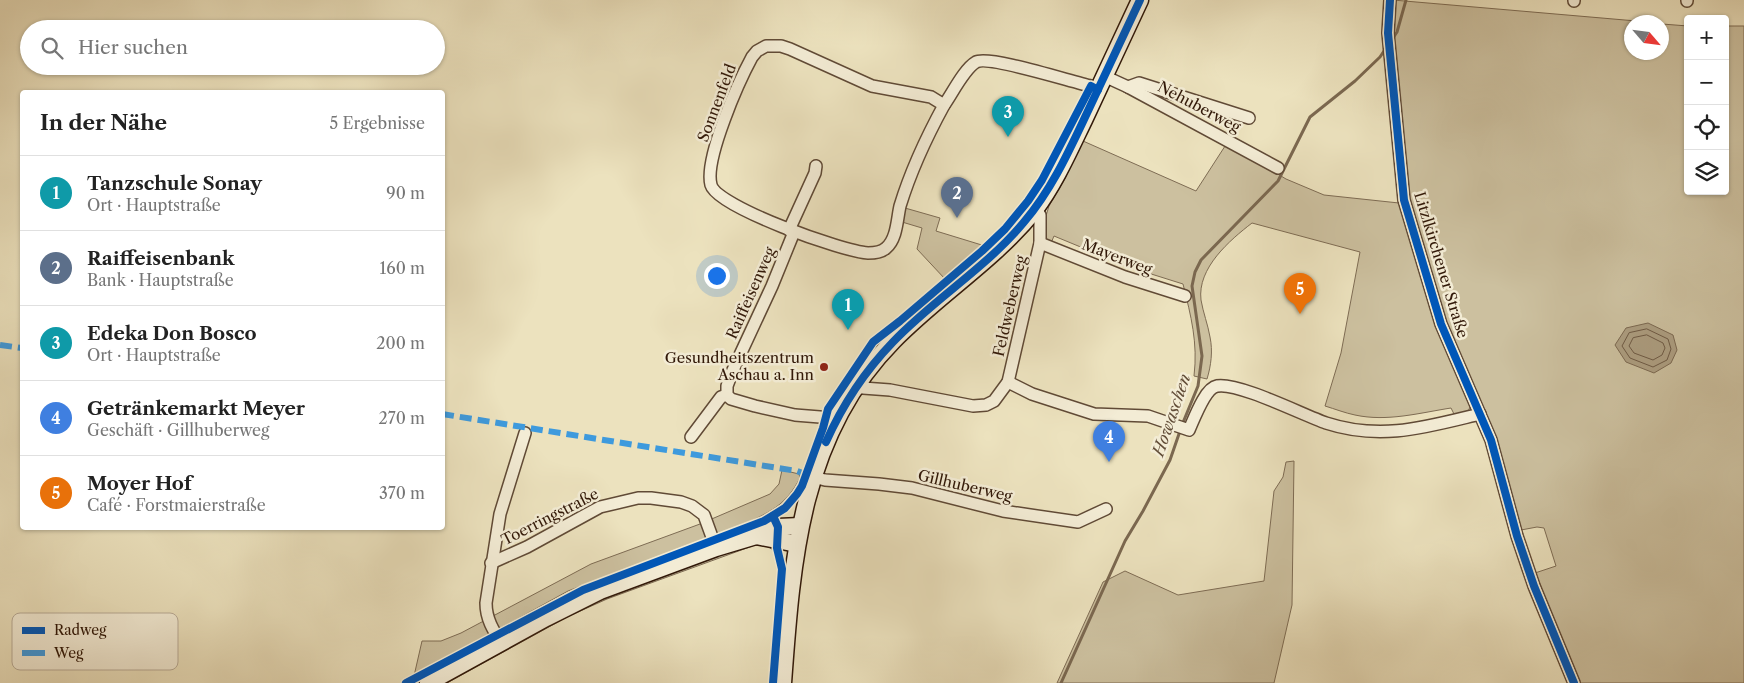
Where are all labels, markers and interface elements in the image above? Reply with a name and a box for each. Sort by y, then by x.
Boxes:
north arrow [1624,15,1669,60]
map controls [1684,15,1729,195]
button: + [1684,15,1729,60]
search box [20,20,445,75]
icon: search [38,34,66,62]
text: Hier suchen [78,36,188,59]
button: − [1684,60,1729,105]
street label: Sonnenfeld [693,61,740,144]
street label: Nehuberweg [1155,77,1244,136]
pin: 3 [992,96,1024,137]
button: locate [1684,105,1729,150]
text: In der Nähe [40,110,167,135]
text: 5 Ergebnisse [330,113,425,133]
button: layers [1684,150,1729,195]
text: Tanzschule Sonay [87,172,262,195]
pin: 2 [941,177,973,218]
text: 1 [52,183,60,203]
text: 90 m [386,183,425,203]
street label: Litzlkirchener Straße [1410,189,1473,340]
text: Ort · Hauptstraße [87,195,221,215]
street label: Mayerweg [1079,234,1155,279]
street label: Raiffeisenweg [722,244,779,342]
text: Raiffeisenbank [87,247,234,270]
street label: Feldweberweg [989,253,1030,358]
text: 2 [51,258,61,278]
text: 160 m [380,258,425,278]
your location [704,263,730,289]
text: Bank · Hauptstraße [87,270,234,290]
pin: 5 [1284,273,1316,314]
pin: 1 [832,289,864,330]
text: Edeka Don Bosco [87,322,257,345]
text: 3 [51,333,61,353]
text: 200 m [376,333,425,353]
text: Ort · Hauptstraße [87,345,221,365]
place label: Gesundheitszentrum Aschau a. Inn [665,348,815,384]
marker: Gesundheitszentrum Aschau a. Inn [818,361,830,373]
water label: Howaschen [1147,371,1194,461]
text: Getränkemarkt Meyer [87,397,305,420]
text: 4 [51,408,61,428]
text: 270 m [379,408,425,428]
text: Geschäft · Gillhuberweg [87,420,269,440]
pin: 4 [1093,421,1125,462]
street label: Gillhuberweg [916,465,1014,506]
text: Moyer Hof [87,472,192,495]
text: 5 [52,483,60,503]
text: 370 m [379,483,425,503]
street label: Toerringstraße [498,484,602,549]
text: Café · Forstmaierstraße [87,495,266,515]
legend [12,613,178,670]
text: Radweg [54,621,107,639]
text: Weg [53,644,84,662]

